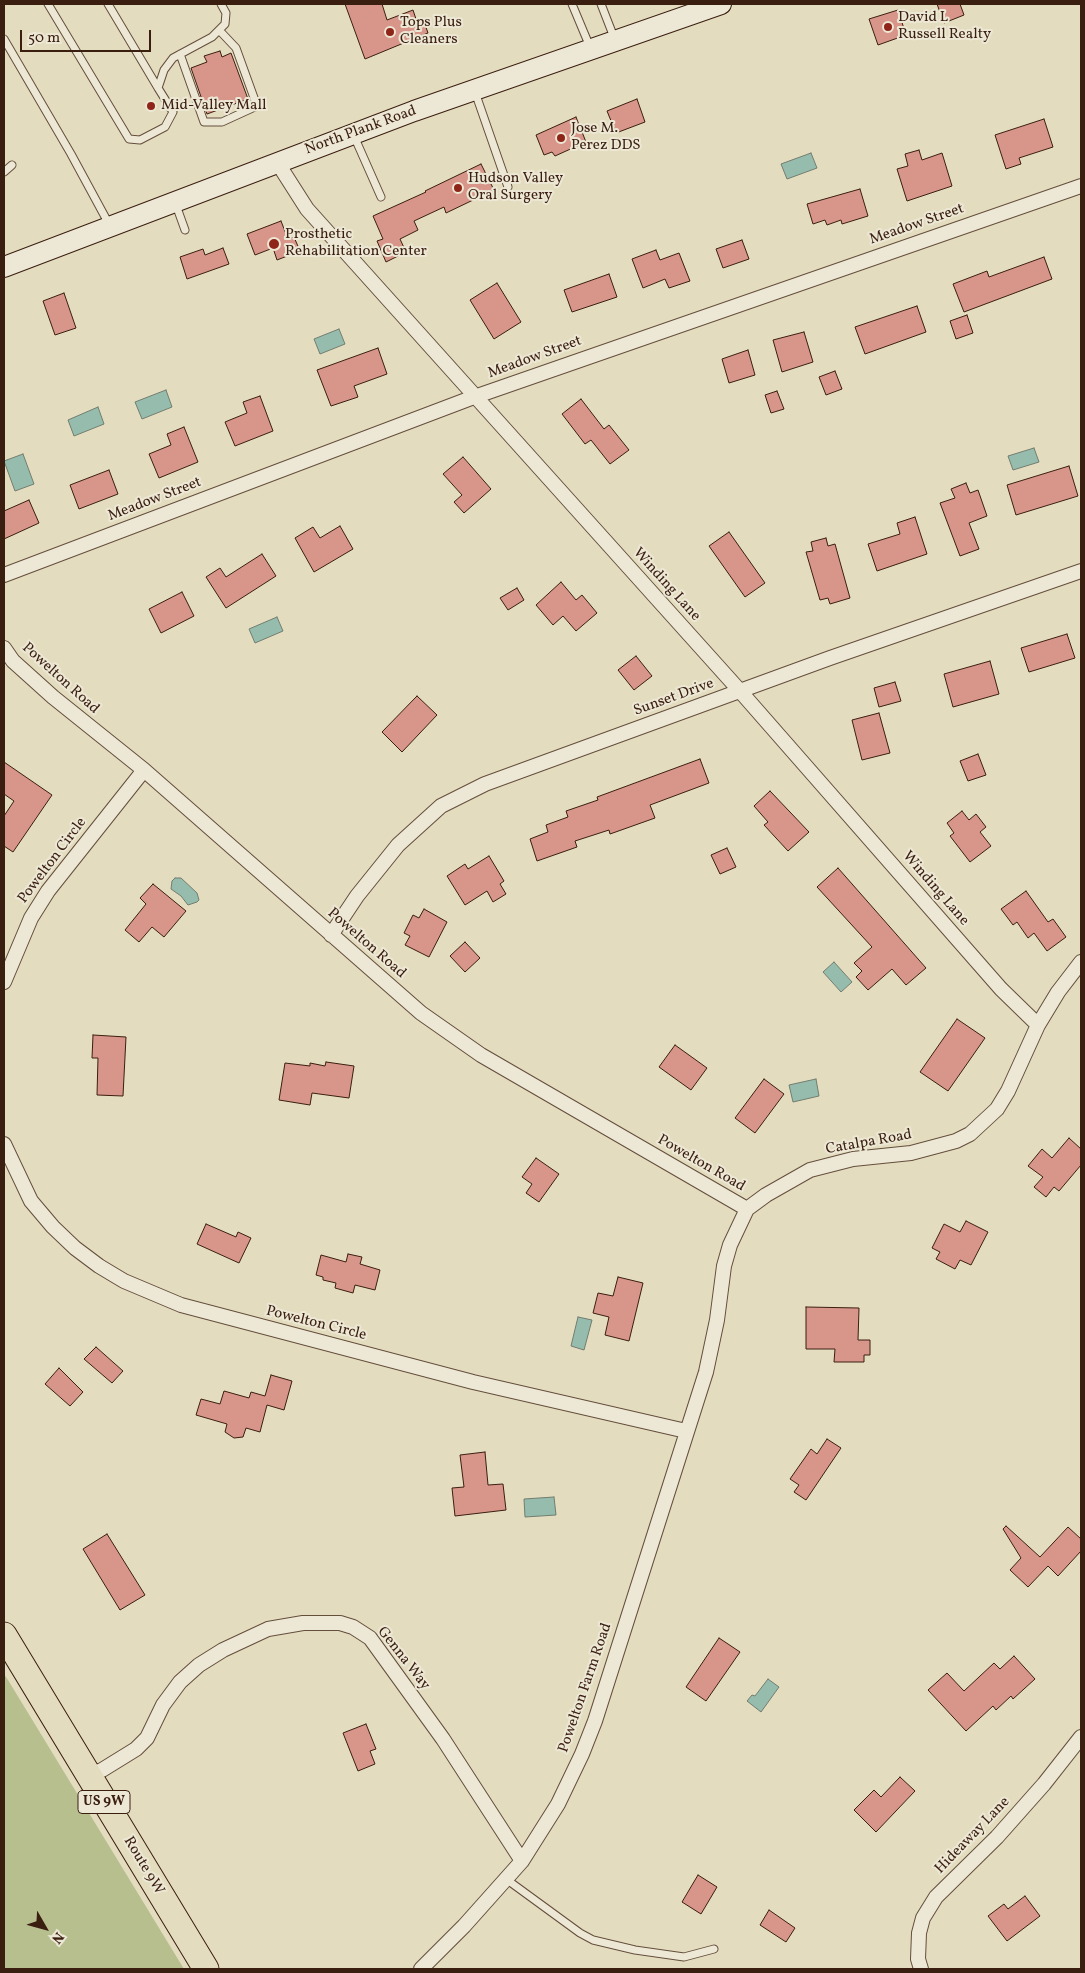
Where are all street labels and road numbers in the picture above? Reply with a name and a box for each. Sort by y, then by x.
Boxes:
street label: North Plank Road [303,102,419,160]
street label: Meadow Street [868,200,966,250]
street label: Meadow Street [486,333,584,383]
street label: Meadow Street [106,474,204,526]
street label: Winding Lane [628,545,704,625]
street label: Powelton Road [17,639,103,719]
street label: Sunset Drive [631,675,717,721]
street label: Powelton Circle [15,815,91,907]
street label: Winding Lane [898,848,972,930]
street label: Powelton Road [323,905,409,983]
street label: Catalpa Road [825,1127,913,1159]
street label: Powelton Road [654,1132,748,1196]
street label: Powelton Circle [264,1303,368,1345]
street label: Powelton Farm Road [555,1621,617,1755]
street label: Genna Way [373,1624,433,1694]
road number: US 9W [78,1790,130,1814]
street label: Hideaway Lane [932,1794,1014,1878]
street label: Route 9W [119,1834,167,1898]

